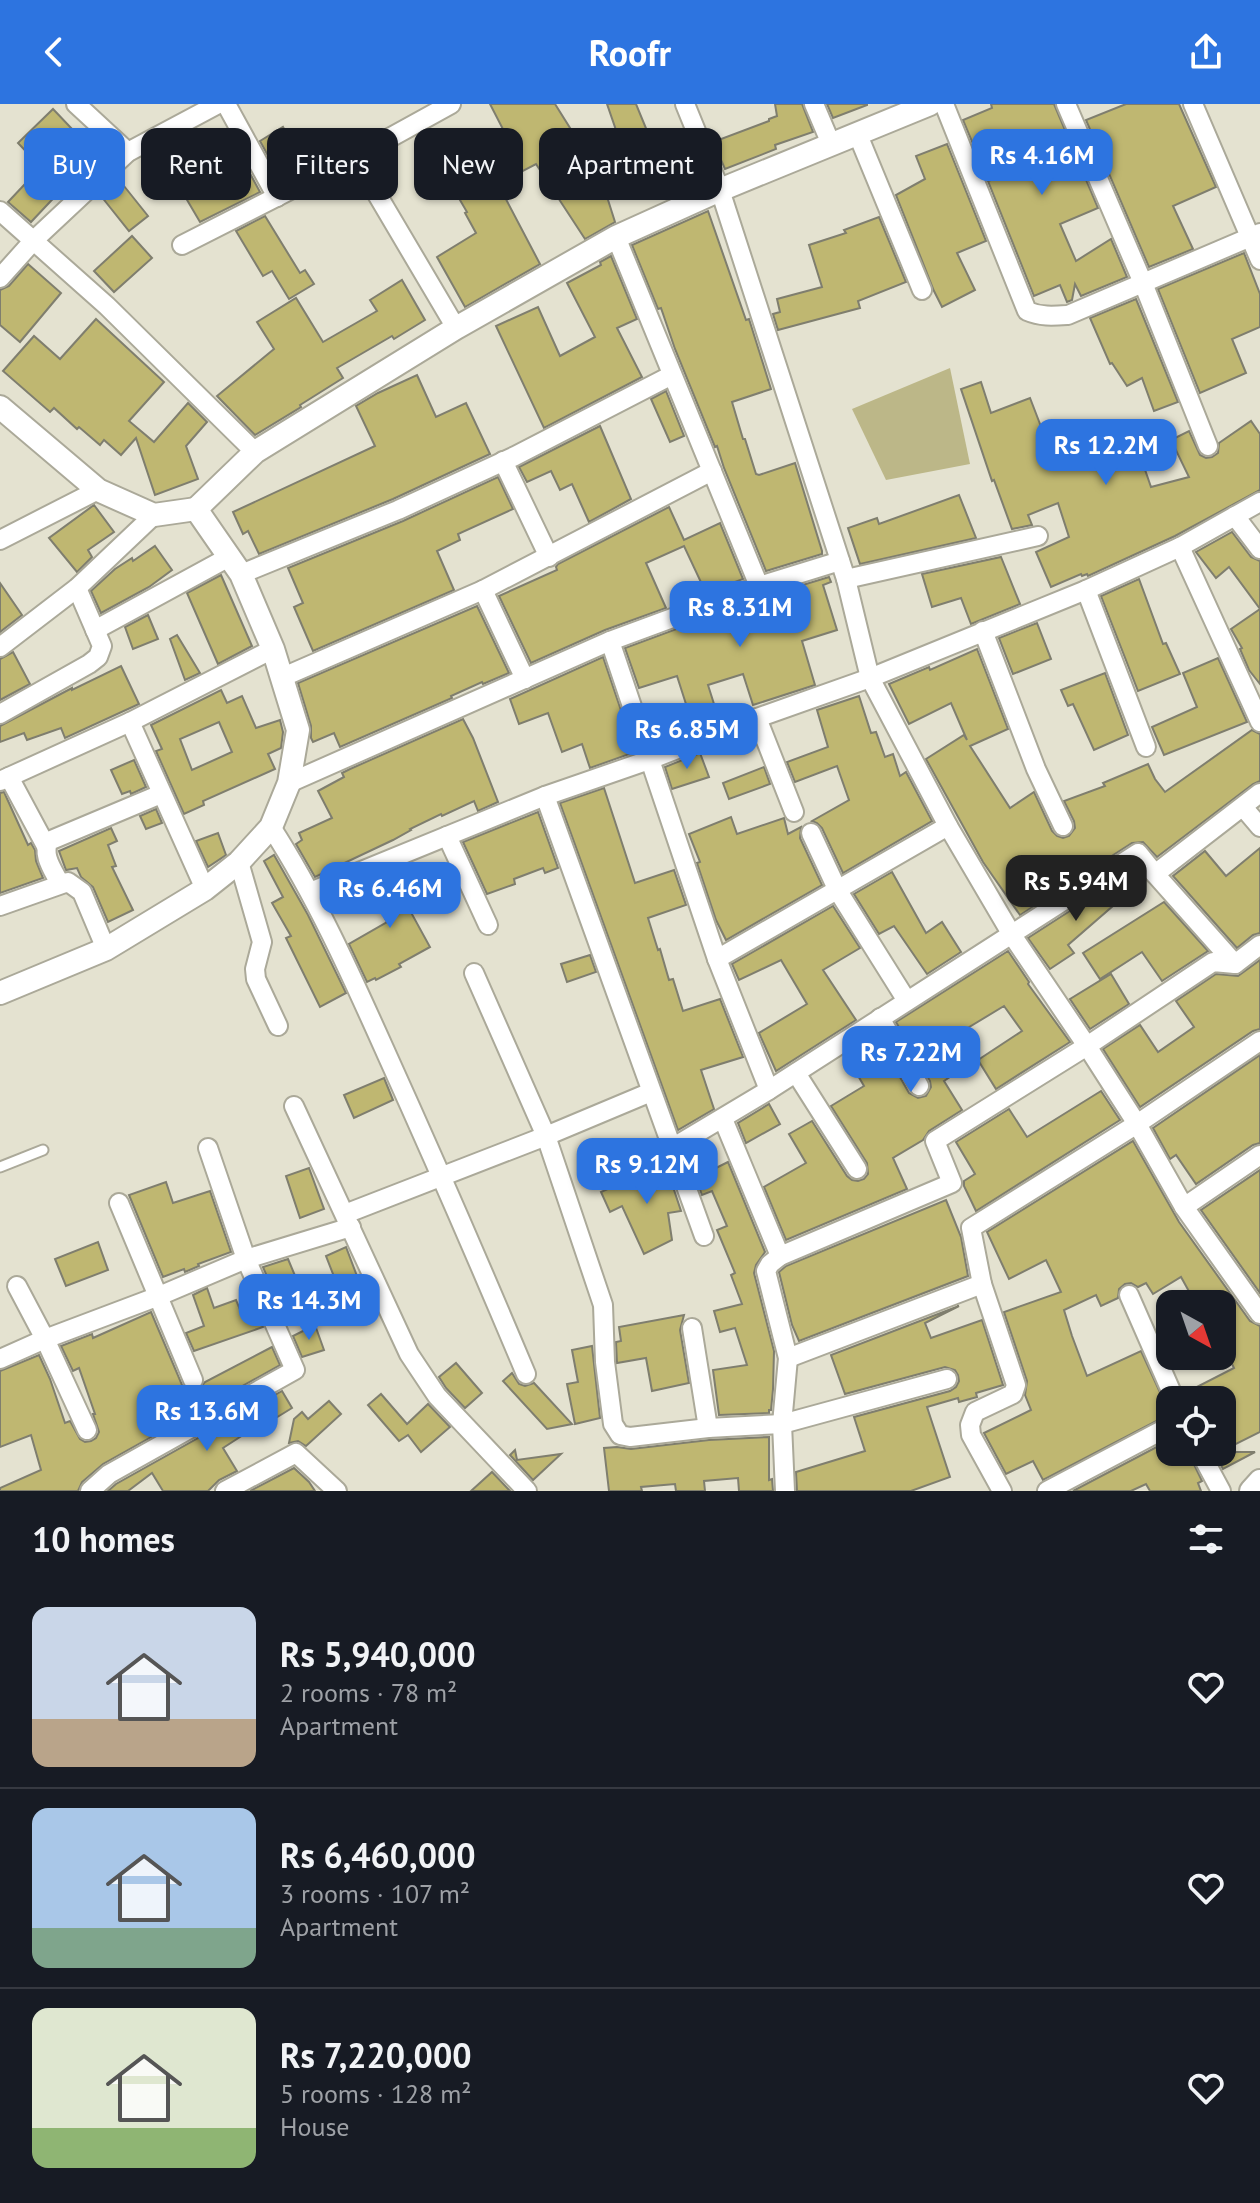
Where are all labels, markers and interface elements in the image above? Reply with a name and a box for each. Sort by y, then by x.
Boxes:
text: Roofr [589,29,671,76]
icon: back [32,30,76,74]
icon: share [1184,30,1228,74]
chip: Buy [24,128,125,200]
chip: Rent [141,128,251,200]
chip: Filters [267,128,398,200]
chip: New [414,128,523,200]
chip: Apartment [539,128,722,200]
pin: Rs 4.16M [959,129,1125,197]
text: Rs 4.16M [990,138,1094,171]
pin: Rs 12.2M [1023,419,1189,487]
text: Rs 12.2M [1054,428,1158,461]
pin: Rs 8.31M [657,581,823,649]
text: Rs 8.31M [688,590,792,623]
pin: Rs 6.85M [604,703,770,771]
text: Rs 6.85M [635,712,739,745]
pin: Rs 5.94M [993,855,1159,923]
pin: Rs 6.46M [307,862,473,930]
text: Rs 5.94M [1024,864,1128,897]
text: Rs 6.46M [338,871,442,904]
pin: Rs 7.22M [828,1026,994,1094]
text: Rs 7.22M [860,1035,962,1068]
pin: Rs 9.12M [564,1138,730,1206]
text: Rs 9.12M [595,1147,699,1180]
pin: Rs 14.3M [226,1274,392,1342]
text: Rs 14.3M [257,1283,361,1316]
north arrow [1156,1290,1236,1370]
map controls [1156,1290,1236,1466]
pin: Rs 13.6M [124,1385,290,1453]
button: locate [1156,1386,1236,1466]
text: Rs 13.6M [155,1394,259,1427]
text: 10 homes [32,1517,175,1561]
icon: filters [1184,1517,1228,1561]
text: Rs 5,940,000 [280,1632,476,1676]
icon: home [96,1639,192,1735]
icon: heart [1184,1665,1228,1709]
text: 2 rooms · 78 m² [280,1676,457,1709]
text: Apartment [280,1709,398,1742]
text: Rs 6,460,000 [280,1833,476,1877]
icon: home [96,1840,192,1936]
icon: heart [1184,1866,1228,1910]
text: 3 rooms · 107 m² [280,1877,470,1910]
text: Apartment [280,1910,398,1943]
text: Rs 7,220,000 [280,2033,471,2077]
icon: home [96,2040,192,2136]
icon: heart [1184,2066,1228,2110]
text: 5 rooms · 128 m² [280,2077,472,2110]
text: House [280,2110,350,2143]

